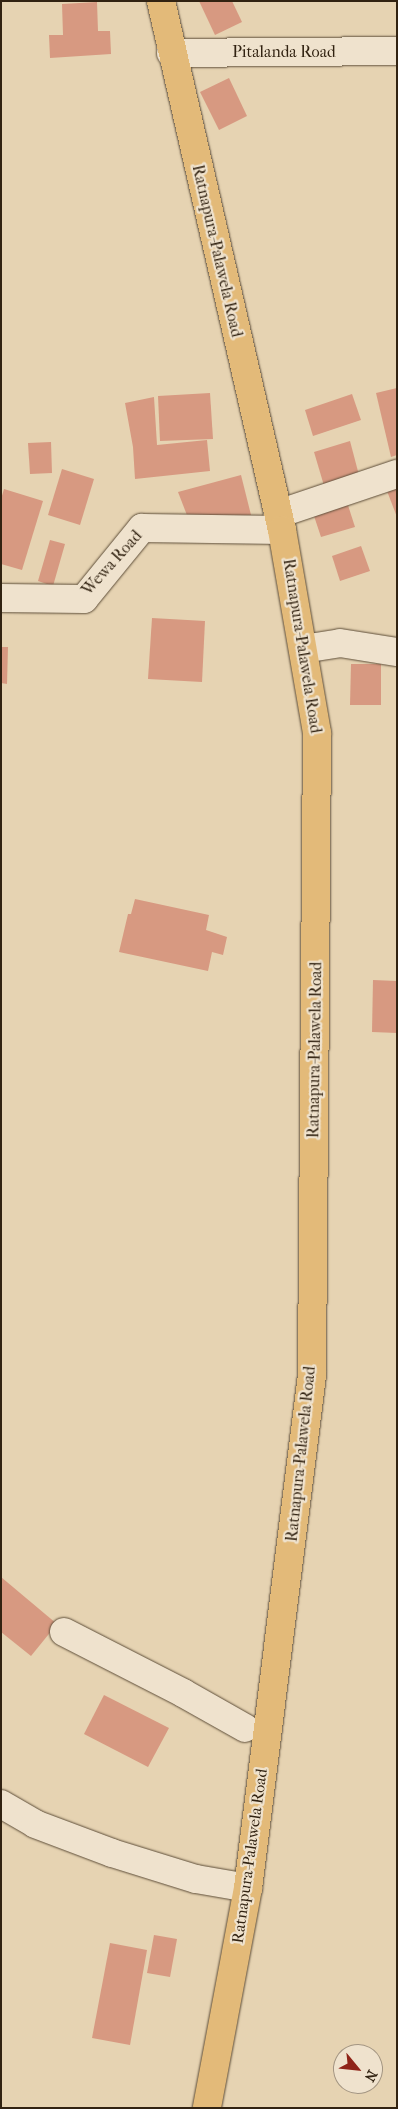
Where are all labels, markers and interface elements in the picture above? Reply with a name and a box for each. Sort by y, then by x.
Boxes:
street label: Pitalanda Road [232,42,336,62]
street label: Ratnapura-Palawela Road [188,163,246,339]
street label: Wewa Road [78,527,146,599]
street label: Ratnapura-Palawela Road [279,557,325,735]
street label: Ratnapura-Palawela Road [304,962,326,1138]
street label: Ratnapura-Palawela Road [282,1365,320,1543]
street label: Ratnapura-Palawela Road [228,1767,272,1945]
north arrow [333,2044,383,2094]
text: N [361,2067,381,2084]

